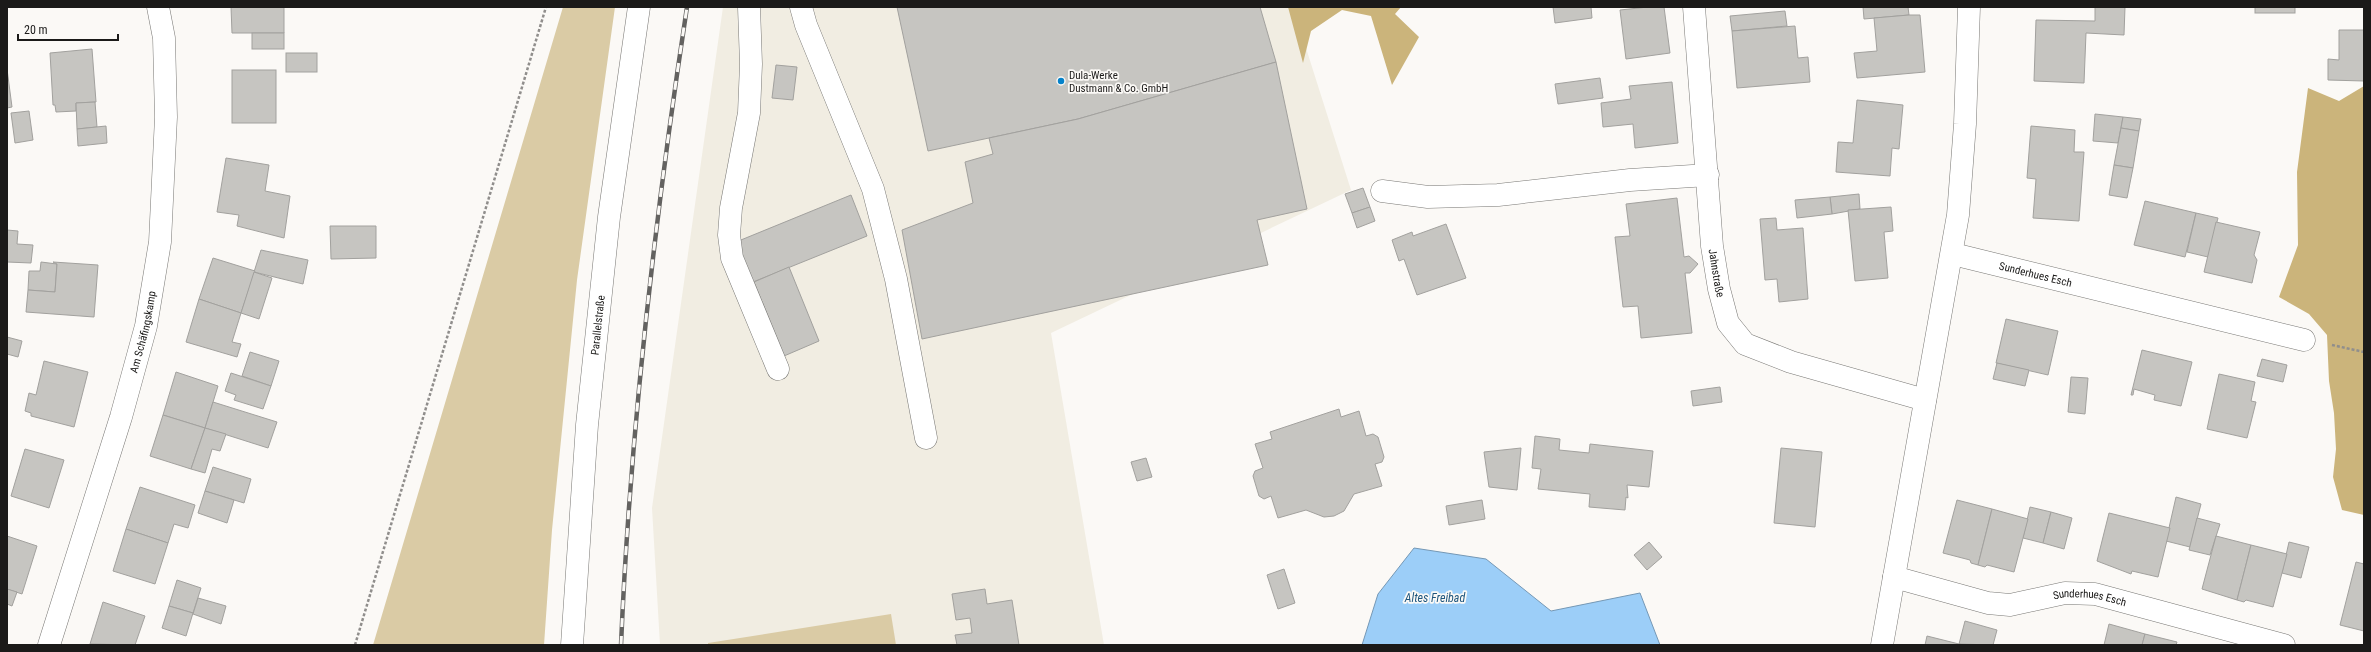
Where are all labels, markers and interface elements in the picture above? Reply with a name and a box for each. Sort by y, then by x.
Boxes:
scale bar [18,16,118,42]
text: 20 m [24,23,48,37]
place label: Dula-Werke Dustmann & Co. GmbH [1069,69,1168,95]
marker: Dula-Werke Dustmann & Co. GmbH [1056,76,1066,86]
street label: Jahnstraße [1706,248,1727,299]
street label: Sunderhues Esch [1998,260,2073,290]
street label: Am Schäfingskamp [127,290,159,374]
street label: Parallelstraße [588,295,608,356]
street label: Sunderhues Esch [2052,587,2128,609]
water label: Altes Freibad [1404,591,1465,605]

